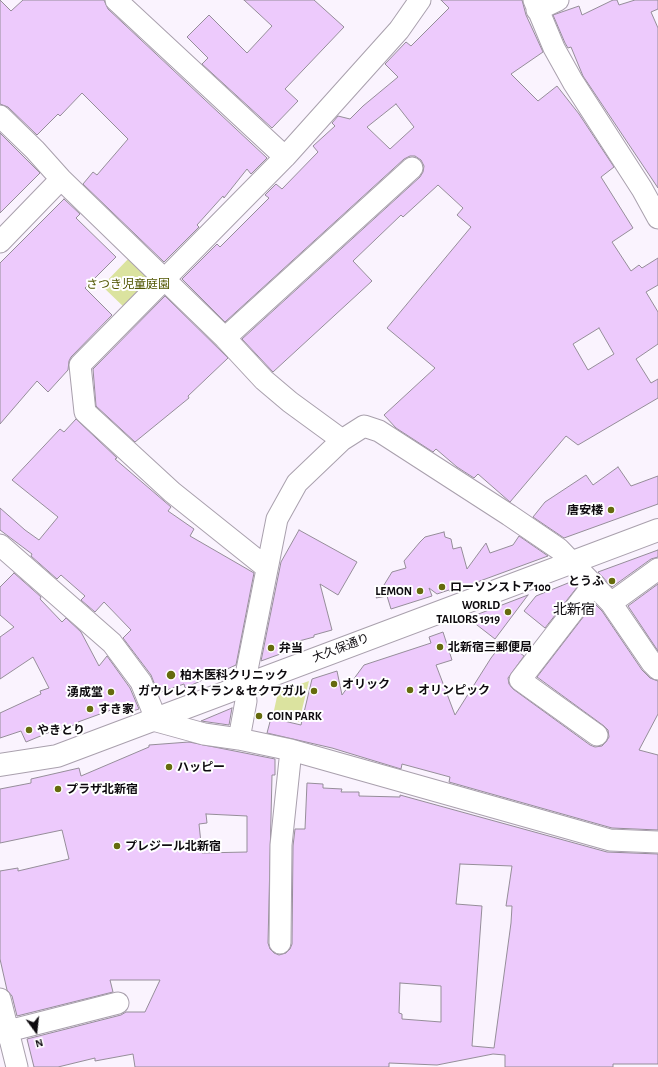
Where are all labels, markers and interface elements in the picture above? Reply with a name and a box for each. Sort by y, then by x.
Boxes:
park label: さつき児童庭園 [86,277,170,291]
place label: 唐安楼 [567,503,603,517]
marker: 唐安楼 [606,505,616,515]
place label: とうふ [568,574,604,588]
marker: とうふ [607,576,617,586]
place label: ローソンストア100 [450,580,551,594]
marker: ローソンストア100 [437,582,447,592]
place label: LEMON [375,584,412,598]
marker: LEMON [415,586,425,596]
place label: WORLD TAILORS 1919 [436,598,500,626]
district label: 北新宿 [553,602,595,618]
marker: WORLD TAILORS 1919 [503,607,513,617]
street label: 大久保通り [310,631,372,665]
place label: 北新宿三郵便局 [448,640,532,654]
place label: 弁当 [279,641,303,655]
marker: 北新宿三郵便局 [435,642,445,652]
marker: 弁当 [266,643,276,653]
place label: 柏木医科クリニック [180,668,288,682]
marker: 柏木医科クリニック [165,669,177,681]
place label: オリック [342,677,390,691]
marker: オリック [329,679,339,689]
place label: オリンピック [418,683,490,697]
place label: ガウレレストラン＆セクワガル [138,684,306,698]
place label: 湧成堂 [67,685,103,699]
marker: オリンピック [405,685,415,695]
marker: ガウレレストラン＆セクワガル [309,686,319,696]
marker: 湧成堂 [106,687,116,697]
place label: すき家 [98,702,134,716]
marker: すき家 [85,704,95,714]
place label: COIN PARK [267,709,322,723]
marker: COIN PARK [254,711,264,721]
place label: やきとり [37,723,85,737]
marker: やきとり [24,725,34,735]
place label: ハッピー [177,760,225,774]
marker: ハッピー [164,762,174,772]
place label: プラザ北新宿 [66,782,138,796]
marker: プラザ北新宿 [53,784,63,794]
place label: プレジール北新宿 [125,839,221,853]
marker: プレジール北新宿 [112,841,122,851]
north arrow [16,1011,56,1051]
text: N [34,1037,44,1049]

